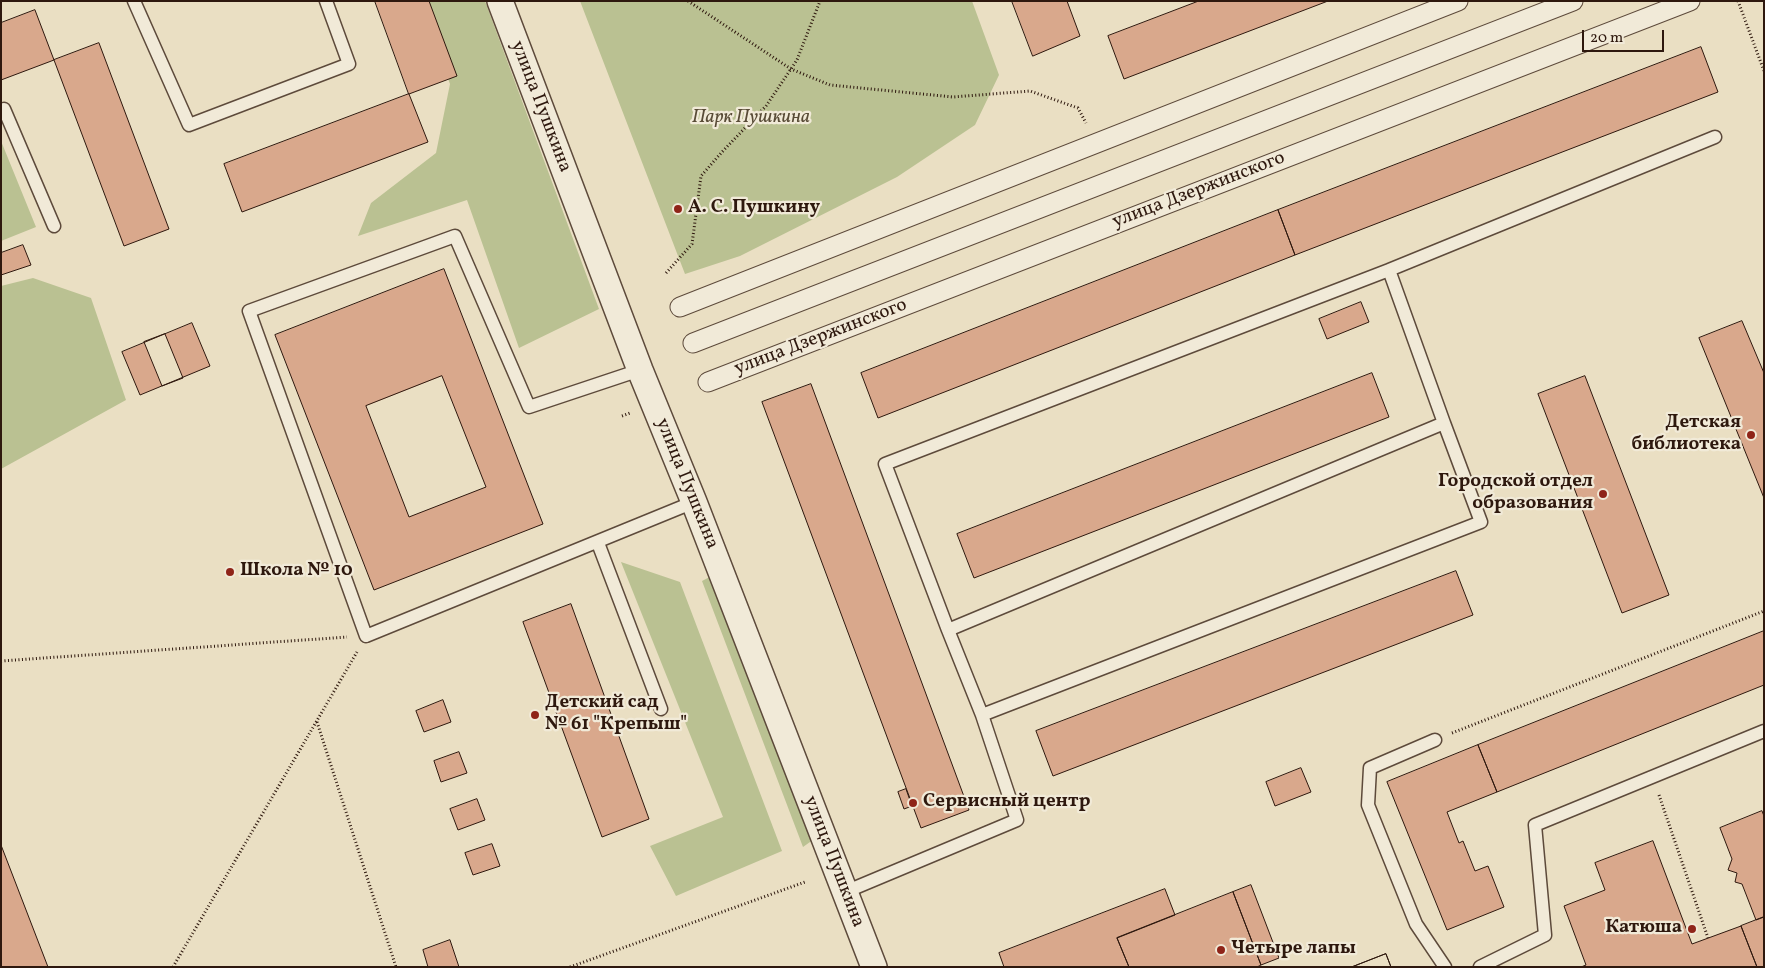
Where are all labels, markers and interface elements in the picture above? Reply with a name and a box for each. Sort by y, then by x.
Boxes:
scale bar [1585,20,1668,52]
text: 20 m [1590,28,1623,49]
street label: улица Пушкина [504,38,576,176]
park label: Парк Пушкина [692,108,810,130]
street label: улица Дзержинского [1109,148,1289,234]
place label: А. С. Пушкину [688,198,820,220]
marker: А. С. Пушкину [672,203,684,215]
street label: улица Дзержинского [731,295,911,381]
place label: Детская библиотека [1631,413,1741,457]
street label: улица Пушкина [649,415,723,553]
marker: Детская библиотека [1745,429,1757,441]
place label: Городской отдел образования [1438,472,1593,516]
marker: Городской отдел образования [1597,488,1609,500]
place label: Школа № 10 [240,561,353,583]
marker: Школа № 10 [224,566,236,578]
place label: Детский сад № 61 "Крепыш" [545,693,687,737]
marker: Детский сад № 61 "Крепыш" [529,709,541,721]
place label: Сервисный центр [923,792,1090,814]
street label: улица Пушкина [797,793,869,931]
marker: Сервисный центр [907,797,919,809]
place label: Катюша [1605,918,1682,940]
marker: Катюша [1686,923,1698,935]
place label: Четыре лапы [1231,939,1356,961]
marker: Четыре лапы [1215,944,1227,956]

